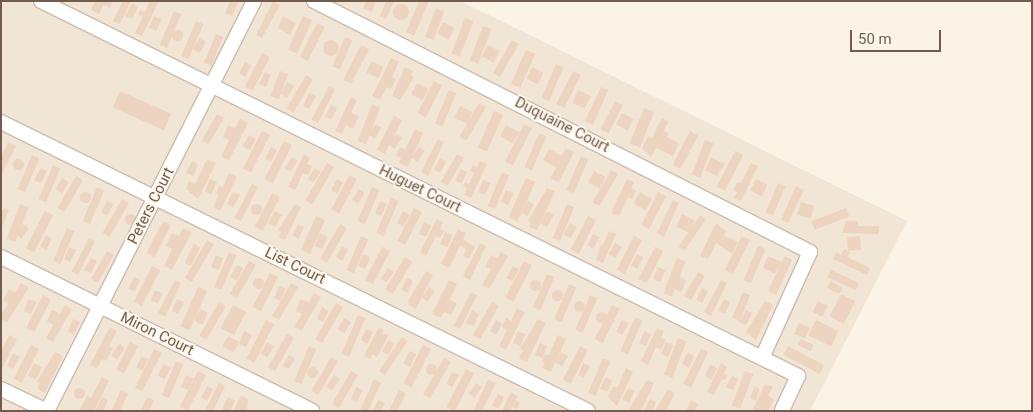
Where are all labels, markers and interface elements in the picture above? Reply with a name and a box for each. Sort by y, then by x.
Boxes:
scale bar [853,20,944,52]
text: 50 m [858,30,892,48]
street label: Duquaine Court [512,93,612,157]
street label: Huguet Court [376,161,464,217]
street label: Peters Court [124,165,178,247]
street label: List Court [262,244,328,288]
street label: Miron Court [117,309,197,359]

